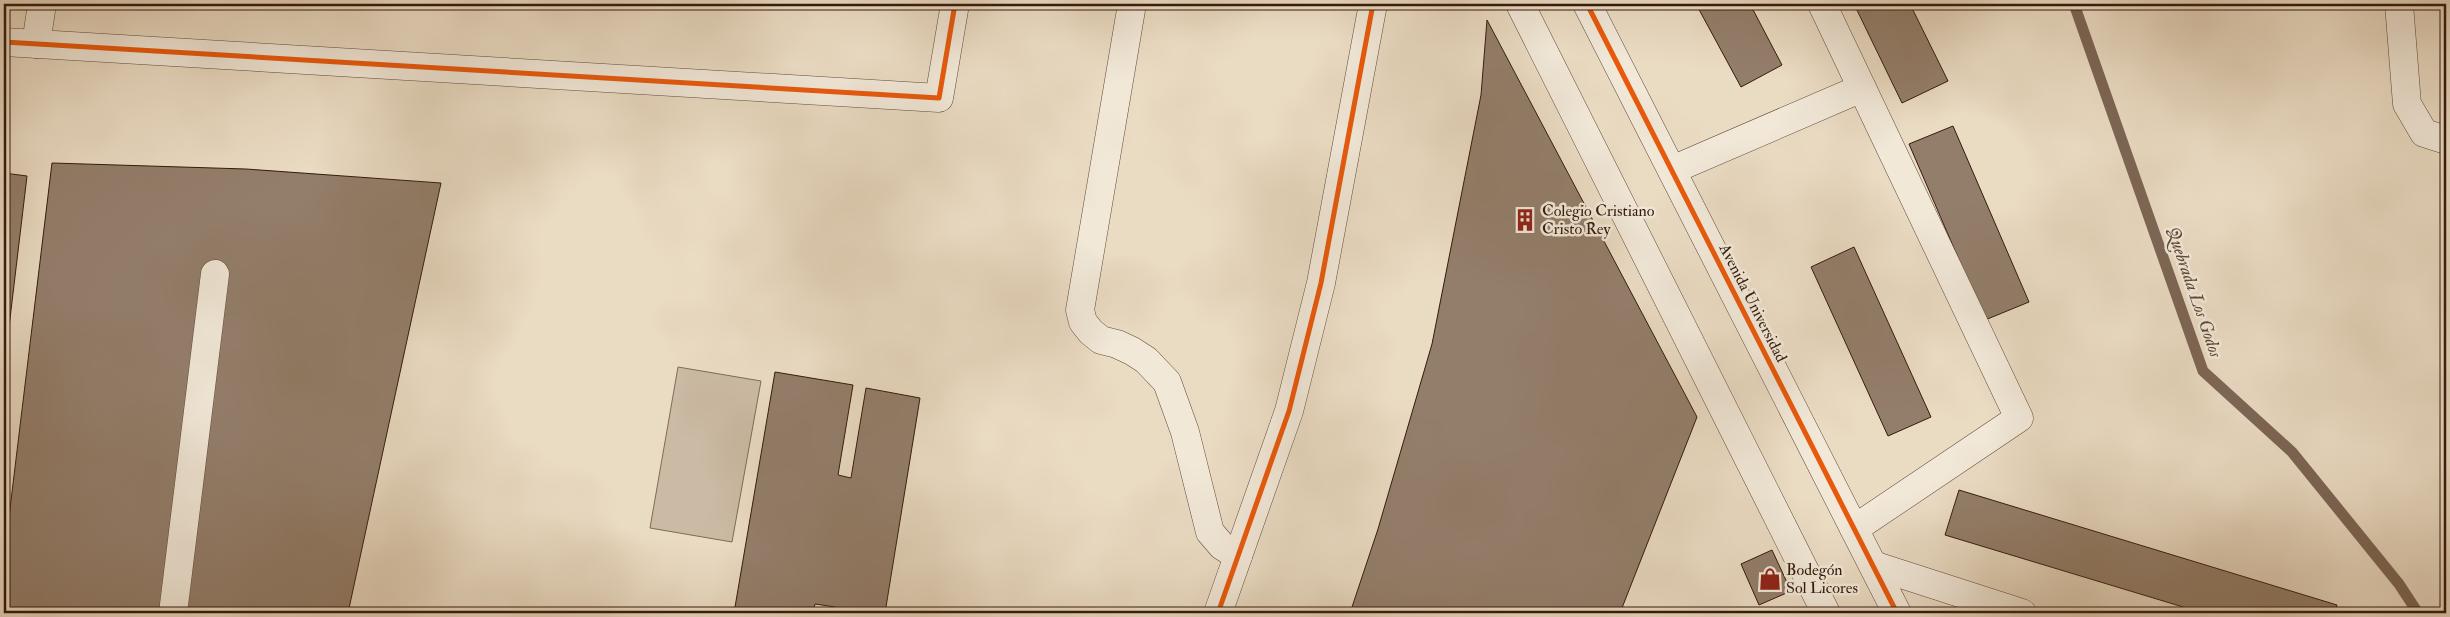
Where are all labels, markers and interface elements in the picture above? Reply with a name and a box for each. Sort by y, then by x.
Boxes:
place label: Colegio Cristiano Cristo Rey [1542,201,1655,239]
building icon: Colegio Cristiano Cristo Rey [1512,207,1538,233]
water label: Quebrada Los Godos [2161,224,2227,361]
street label: Avenida Universidad [1714,240,1792,366]
place label: Bodegón Sol Licores [1786,560,1858,598]
shop icon: Bodegón Sol Licores [1757,566,1783,592]

